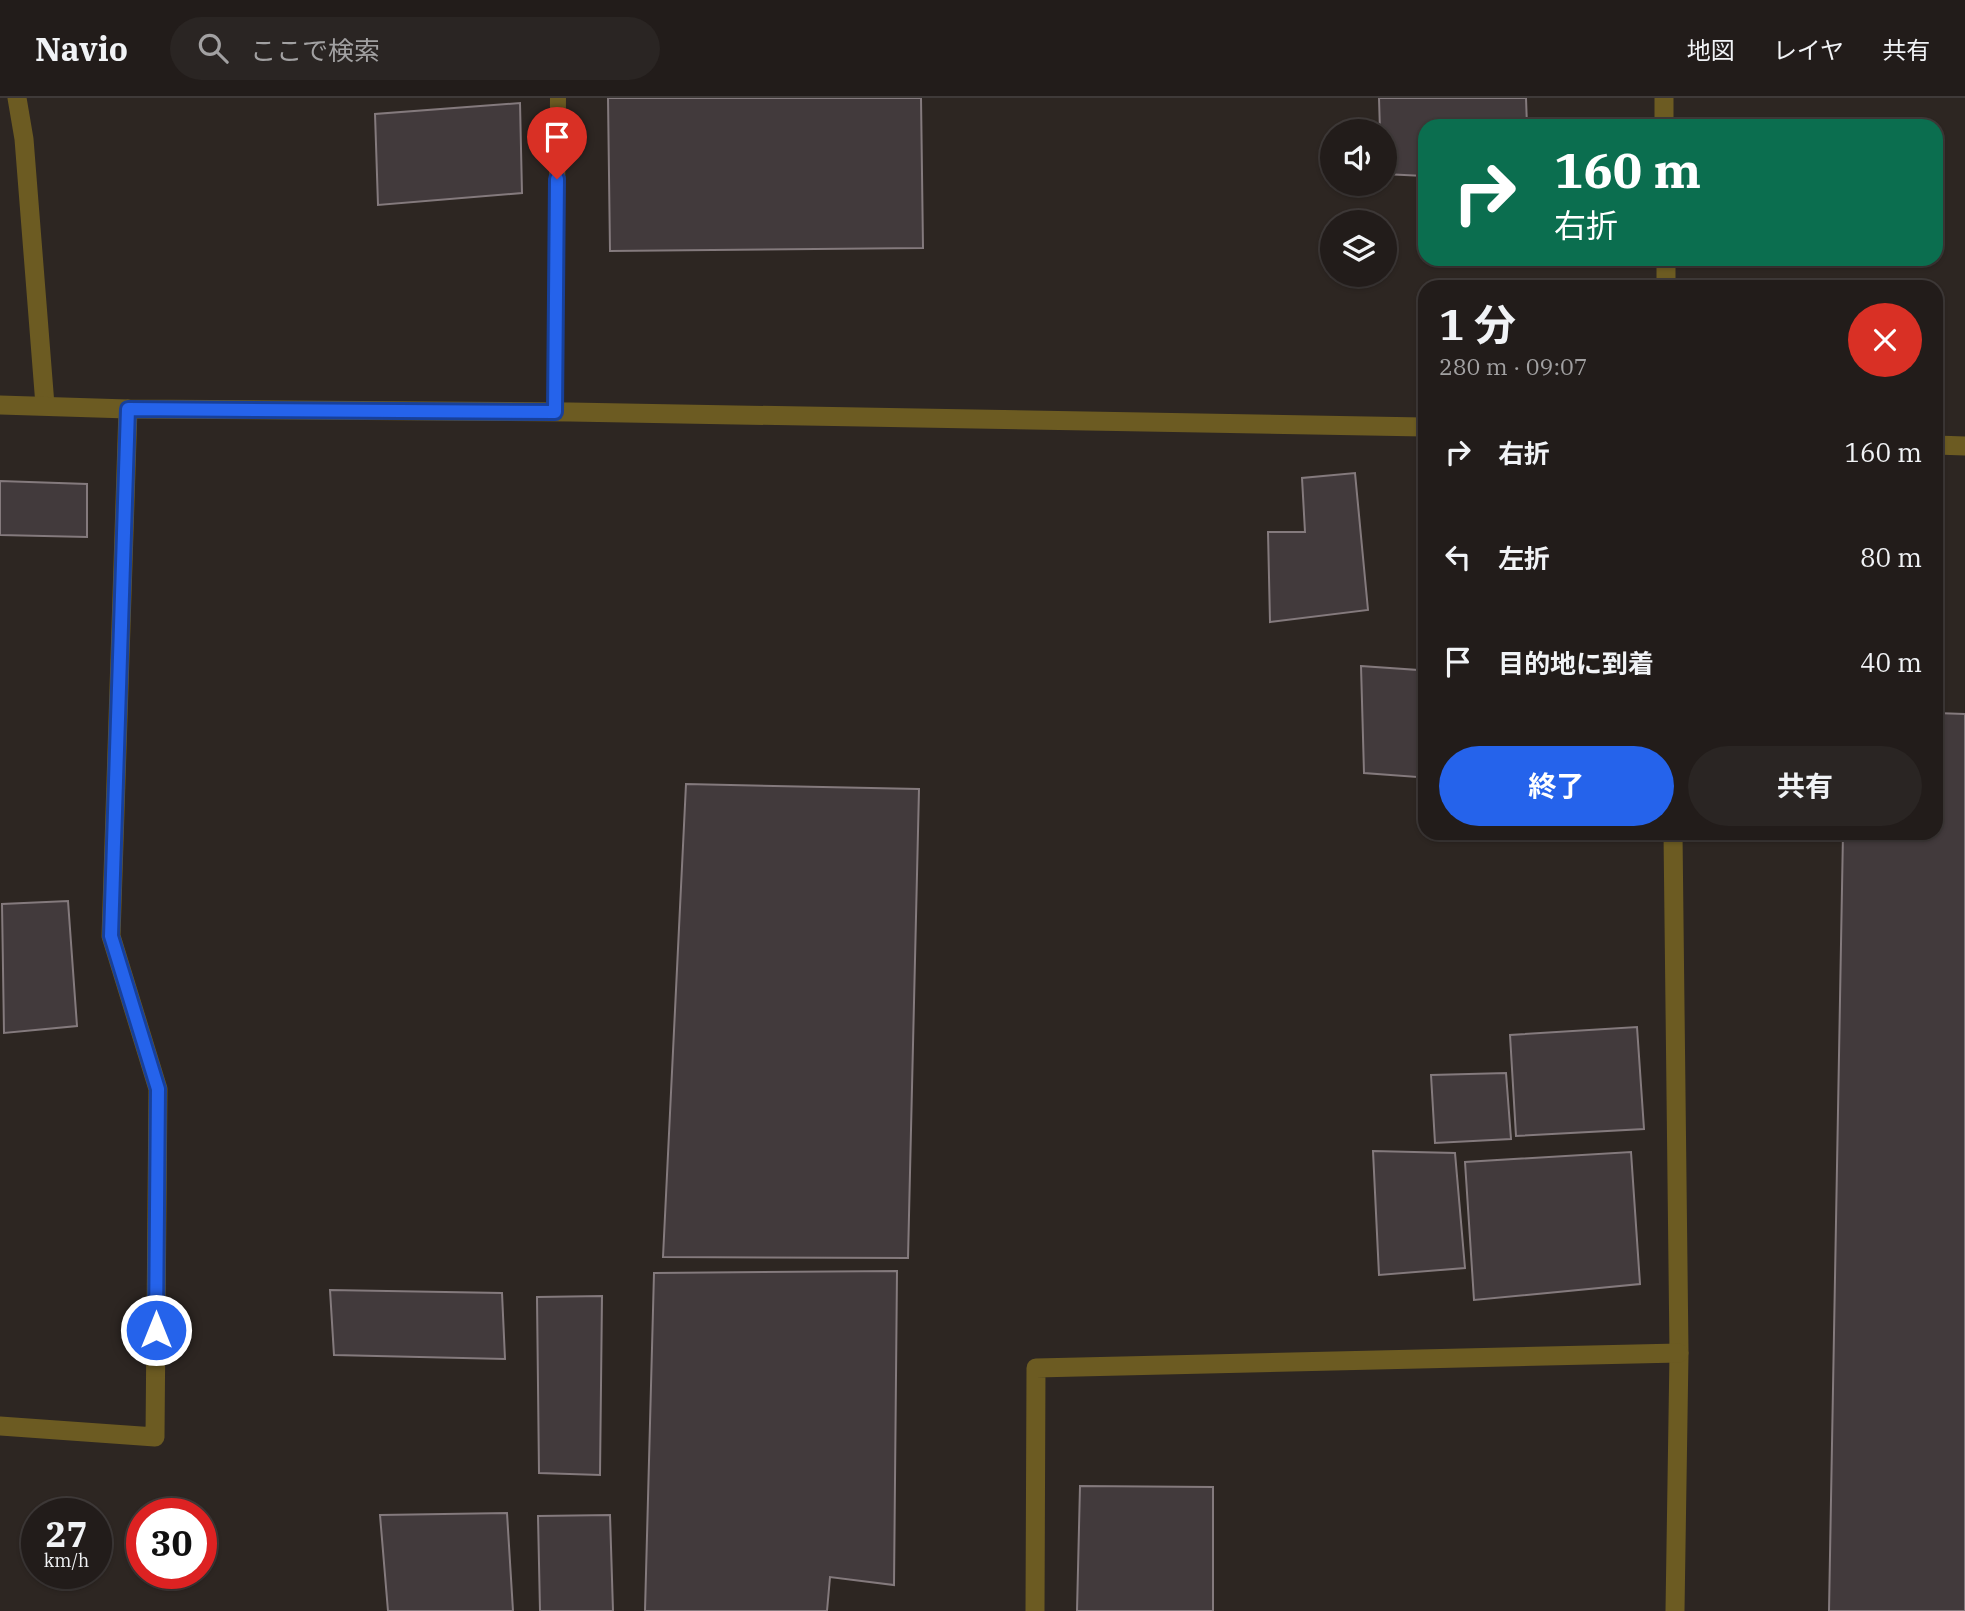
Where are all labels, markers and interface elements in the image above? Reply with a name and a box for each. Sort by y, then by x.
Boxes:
search box [170,17,660,80]
text: Navio [35,27,128,70]
icon: search [194,29,232,67]
text: ここで検索 [250,33,380,67]
text: 地図 [1687,34,1735,66]
text: レイヤ [1773,34,1844,66]
text: 共有 [1882,34,1930,66]
pin [527,107,587,179]
icon: arrive [538,118,576,156]
map controls [1320,119,1397,287]
button: sound [1320,119,1397,196]
text: 160 m [1554,138,1701,201]
icon: right [1439,147,1530,238]
text: 右折 [1554,204,1618,246]
button: layers [1320,210,1397,287]
text: 1 分 [1439,297,1516,352]
button: close [1848,303,1922,377]
text: 280 m · 09:07 [1439,351,1588,381]
icon: right [1439,433,1477,471]
text: 160 m [1844,435,1922,469]
text: 右折 [1498,436,1550,470]
icon: left [1439,538,1477,576]
text: 80 m [1860,540,1922,574]
text: 左折 [1498,541,1550,575]
icon: arrive [1439,643,1477,681]
text: 40 m [1860,645,1922,679]
text: 目的地に到着 [1498,646,1654,680]
button: 終了 [1439,746,1674,826]
button: 共有 [1688,746,1922,826]
position arrow [119,1293,193,1367]
speed limit sign: 30 [126,1498,217,1589]
text: 27 [45,1511,88,1557]
text: km/h [44,1549,89,1572]

